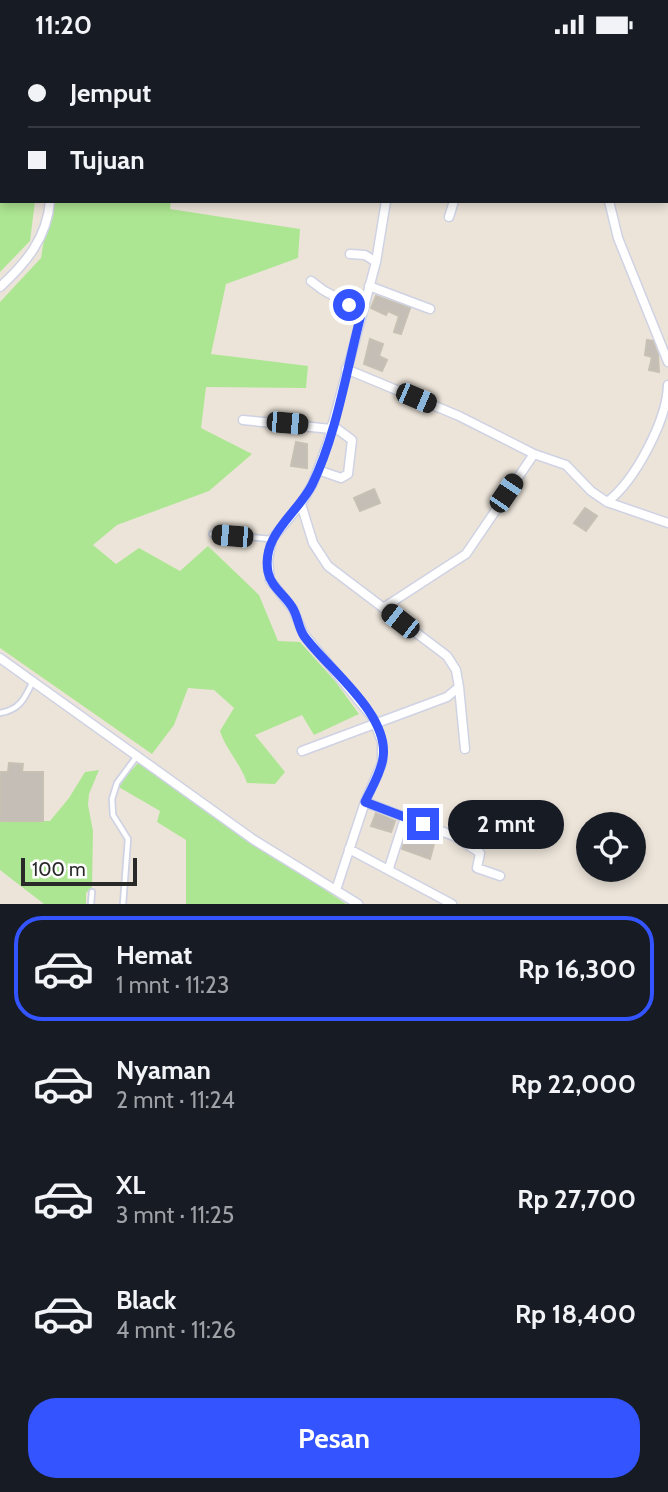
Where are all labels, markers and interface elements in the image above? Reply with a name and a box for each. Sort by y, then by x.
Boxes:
text: 11:20 [35,9,92,41]
text: Jemput [70,77,151,109]
text: Tujuan [70,144,145,176]
route start [333,289,365,321]
car [393,380,440,416]
car [266,411,309,435]
car [486,470,527,516]
car [211,524,254,548]
car [377,600,424,642]
callout: 2 mnt [448,799,563,849]
route end [407,808,439,840]
text: 2 mnt [477,810,535,838]
map controls [576,812,646,882]
button: locate [576,812,646,882]
scale bar [21,855,136,887]
text: 100 m [32,858,86,881]
icon: car [32,937,95,1000]
text: Hemat [116,939,192,971]
text: Rp 16,300 [518,953,636,985]
text: 1 mnt · 11:23 [116,971,229,999]
icon: car [32,1052,95,1115]
text: Nyaman [116,1054,211,1086]
text: Rp 22,000 [511,1068,636,1100]
text: 2 mnt · 11:24 [116,1086,235,1114]
icon: car [32,1167,95,1230]
text: XL [116,1169,145,1201]
text: Rp 27,700 [517,1183,636,1215]
text: 3 mnt · 11:25 [116,1201,234,1229]
icon: car [32,1282,95,1345]
text: Black [116,1284,176,1316]
text: Rp 18,400 [515,1298,636,1330]
text: 4 mnt · 11:26 [116,1316,236,1344]
button: Pesan [28,1398,640,1478]

